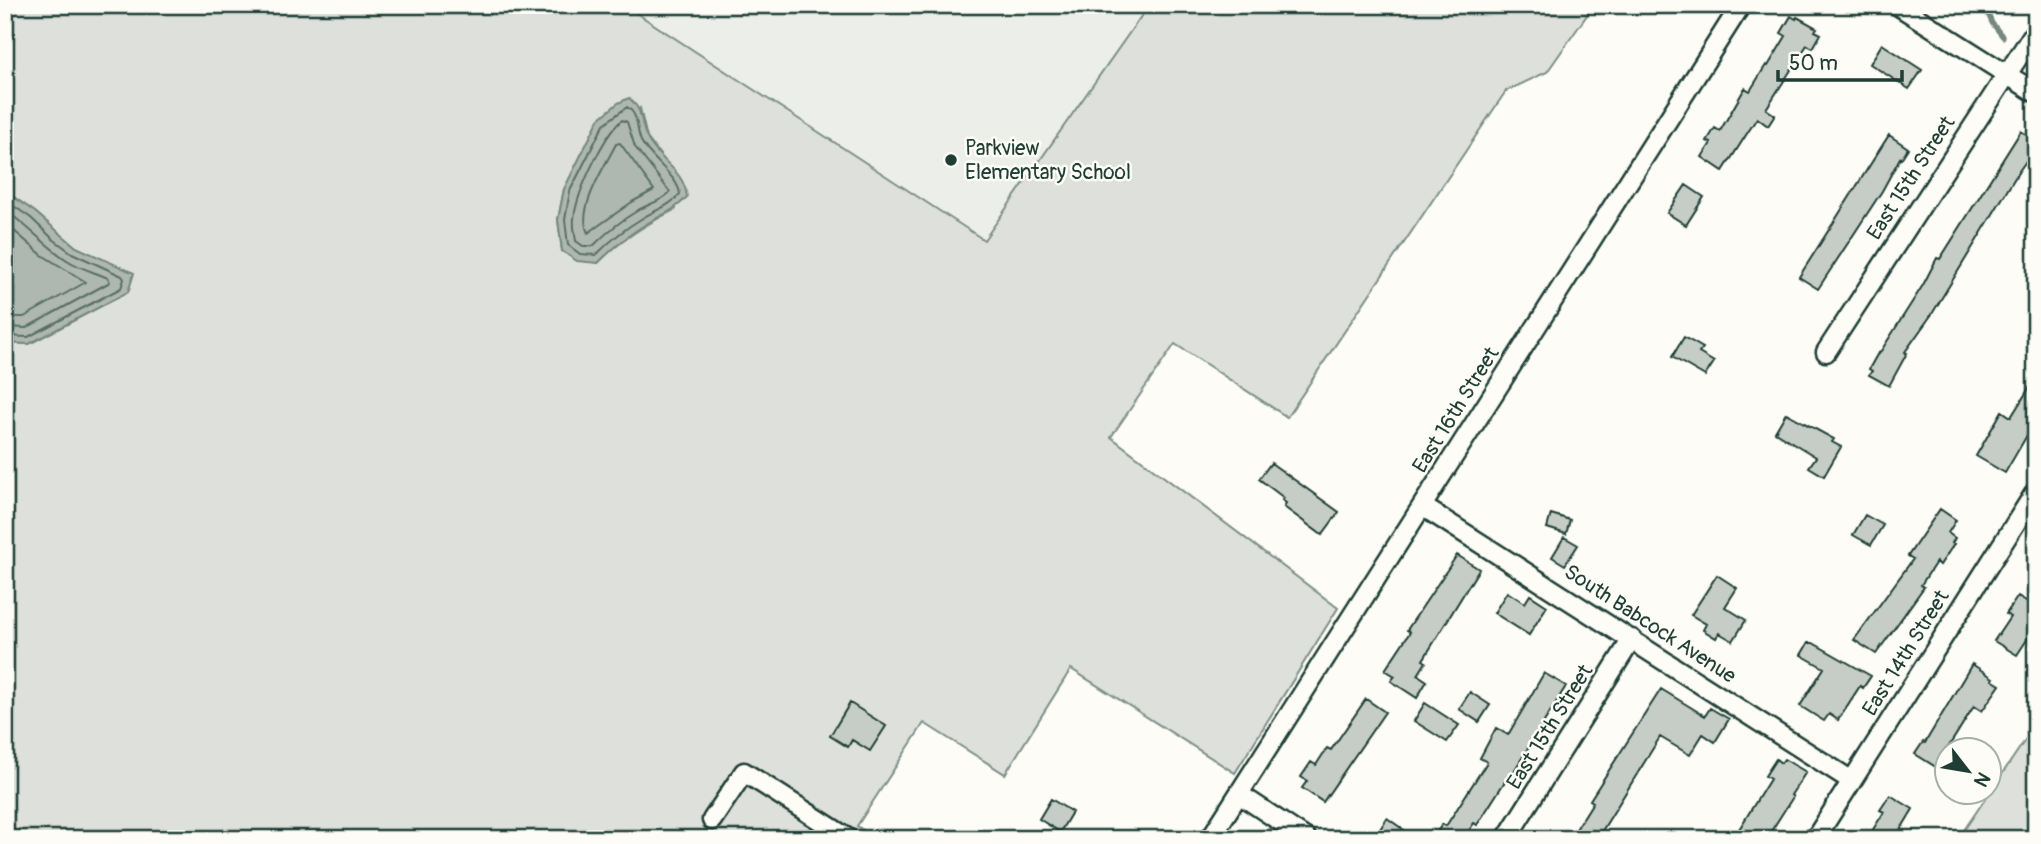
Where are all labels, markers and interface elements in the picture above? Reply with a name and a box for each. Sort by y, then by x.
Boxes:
scale bar [1778,38,1903,82]
text: 50 m [1789,50,1838,77]
street label: East 15th Street [1861,110,1961,245]
place label: Parkview Elementary School [965,135,1131,186]
marker: Parkview Elementary School [943,152,959,168]
street label: East 16th Street [1407,342,1506,478]
street label: South Babcock Avenue [1559,558,1742,690]
street label: East 14th Street [1857,585,1956,721]
street label: East 15th Street [1501,659,1599,795]
north arrow [1932,736,2002,806]
text: N [1968,768,1995,791]

